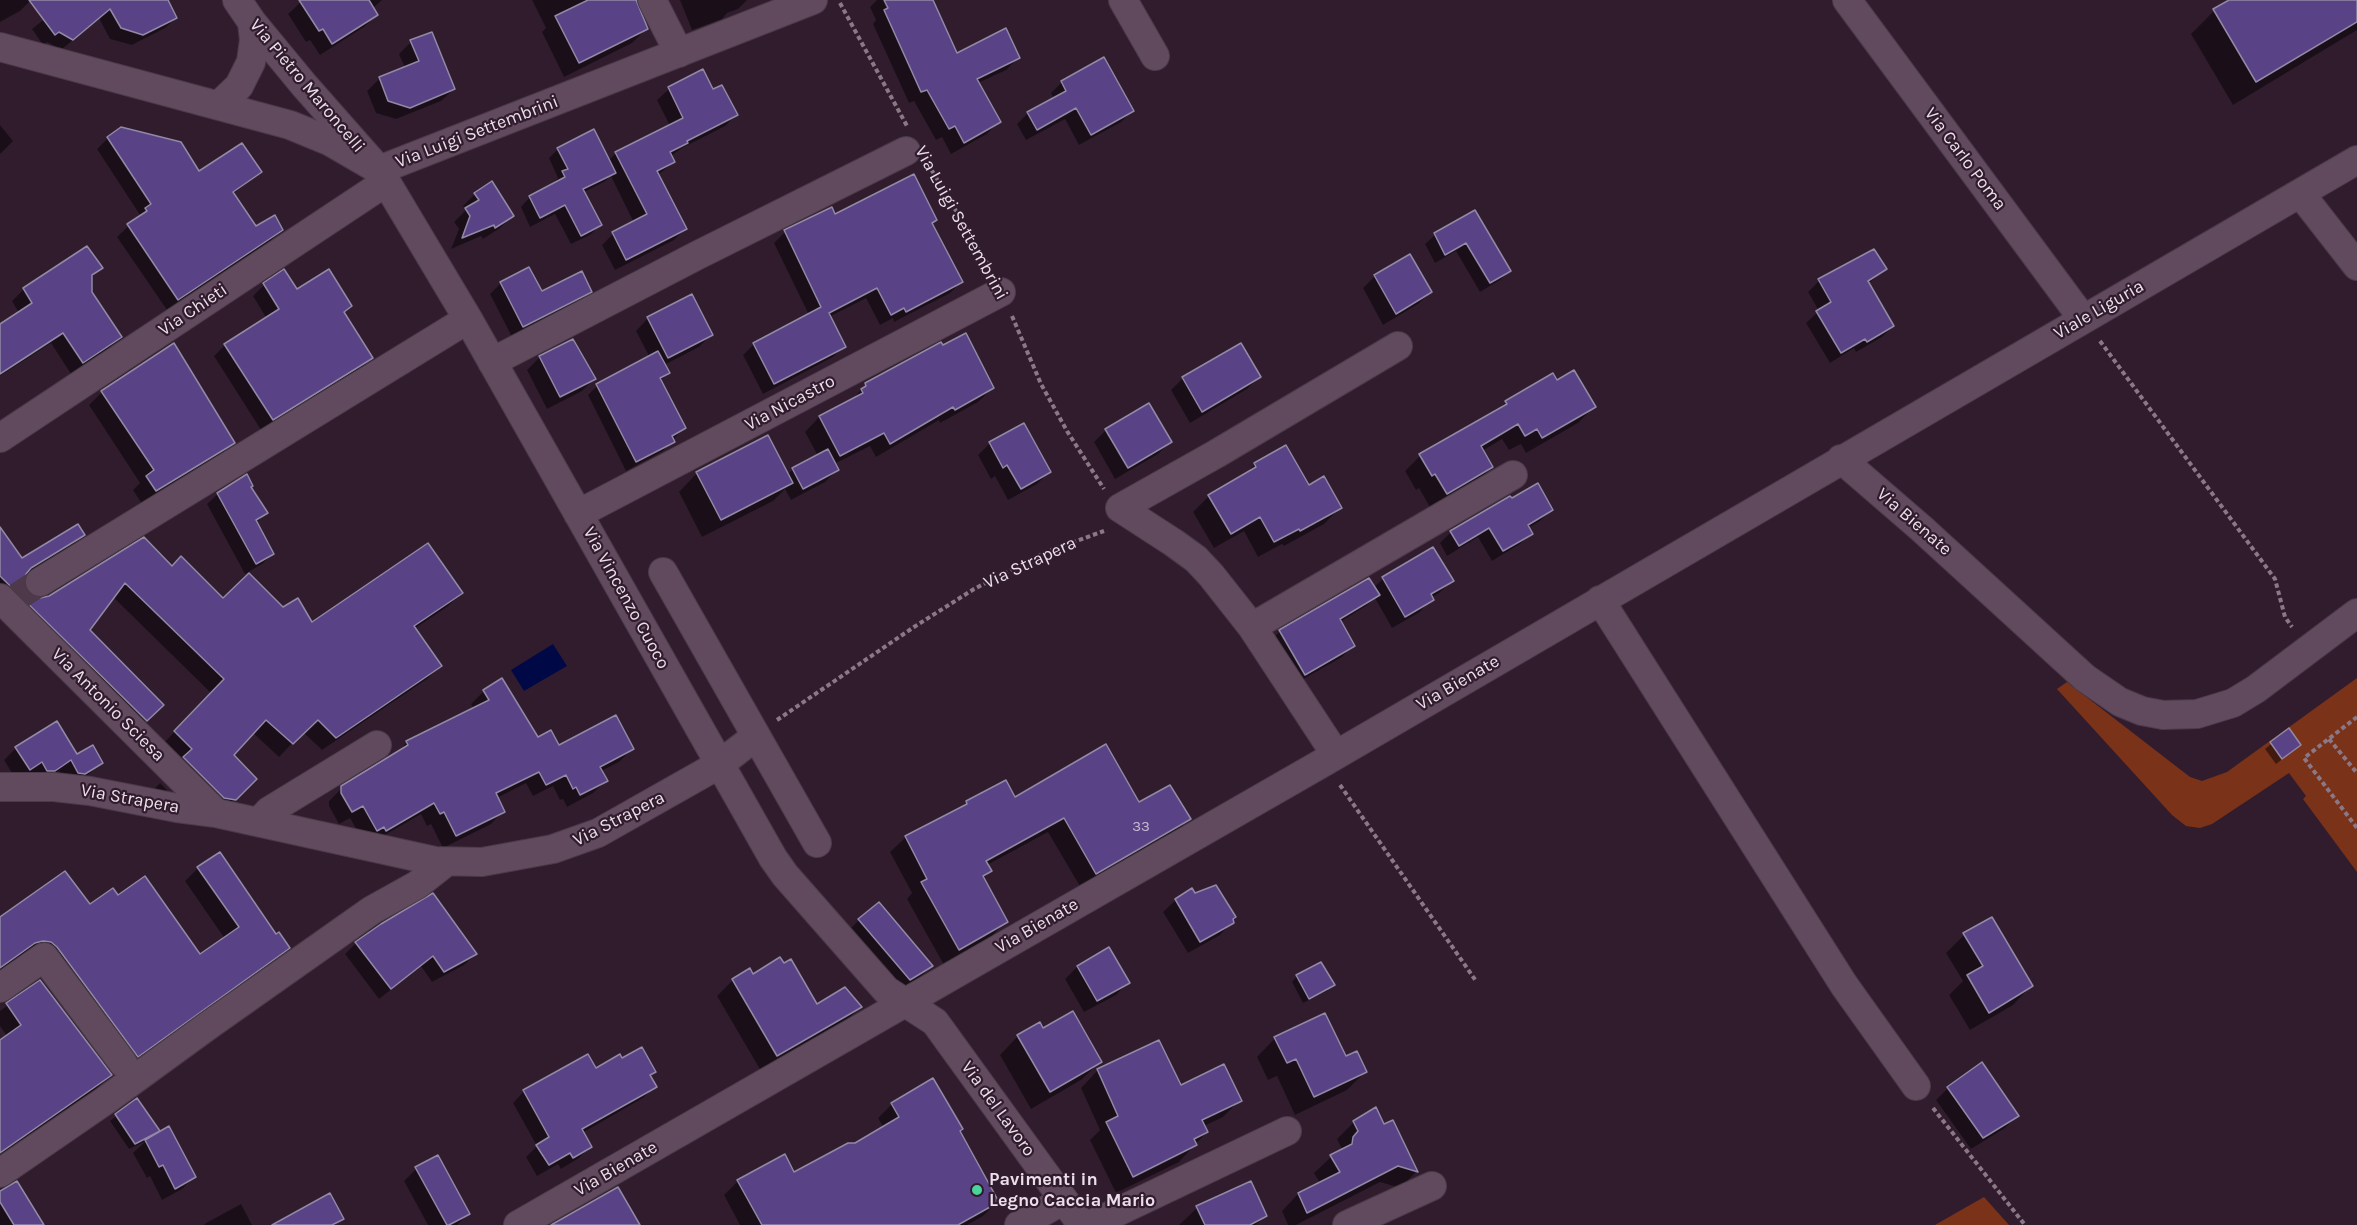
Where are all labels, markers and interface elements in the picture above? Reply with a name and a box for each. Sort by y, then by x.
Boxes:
street label: Via Pietro Maroncelli [245,15,369,157]
street label: Via Luigi Settembrini [393,91,561,173]
street label: Via Carlo Poma [1919,103,2011,215]
street label: Via Luigi Settembrini [910,142,1012,304]
street label: Viale Liguria [2050,276,2148,344]
street label: Via Chieti [155,279,231,341]
street label: Via Nicastro [741,370,839,436]
street label: Via Bienate [1872,484,1956,560]
street label: Via Vincenzo Cuoco [578,523,674,673]
street label: Via Strapera [980,532,1080,594]
street label: Via Antonio Sciesa [47,644,169,766]
street label: Via Bienate [1413,651,1503,715]
street label: Via Strapera [79,780,181,818]
street label: Via Strapera [570,787,668,851]
house number: 33 [1132,818,1150,836]
street label: Via Bienate [992,894,1082,958]
street label: Via del Lavoro [956,1057,1040,1161]
street label: Via Bienate [571,1137,661,1201]
place label: Pavimenti in Legno Caccia Mario [989,1169,1155,1212]
marker: Pavimenti in Legno Caccia Mario [970,1183,984,1197]

